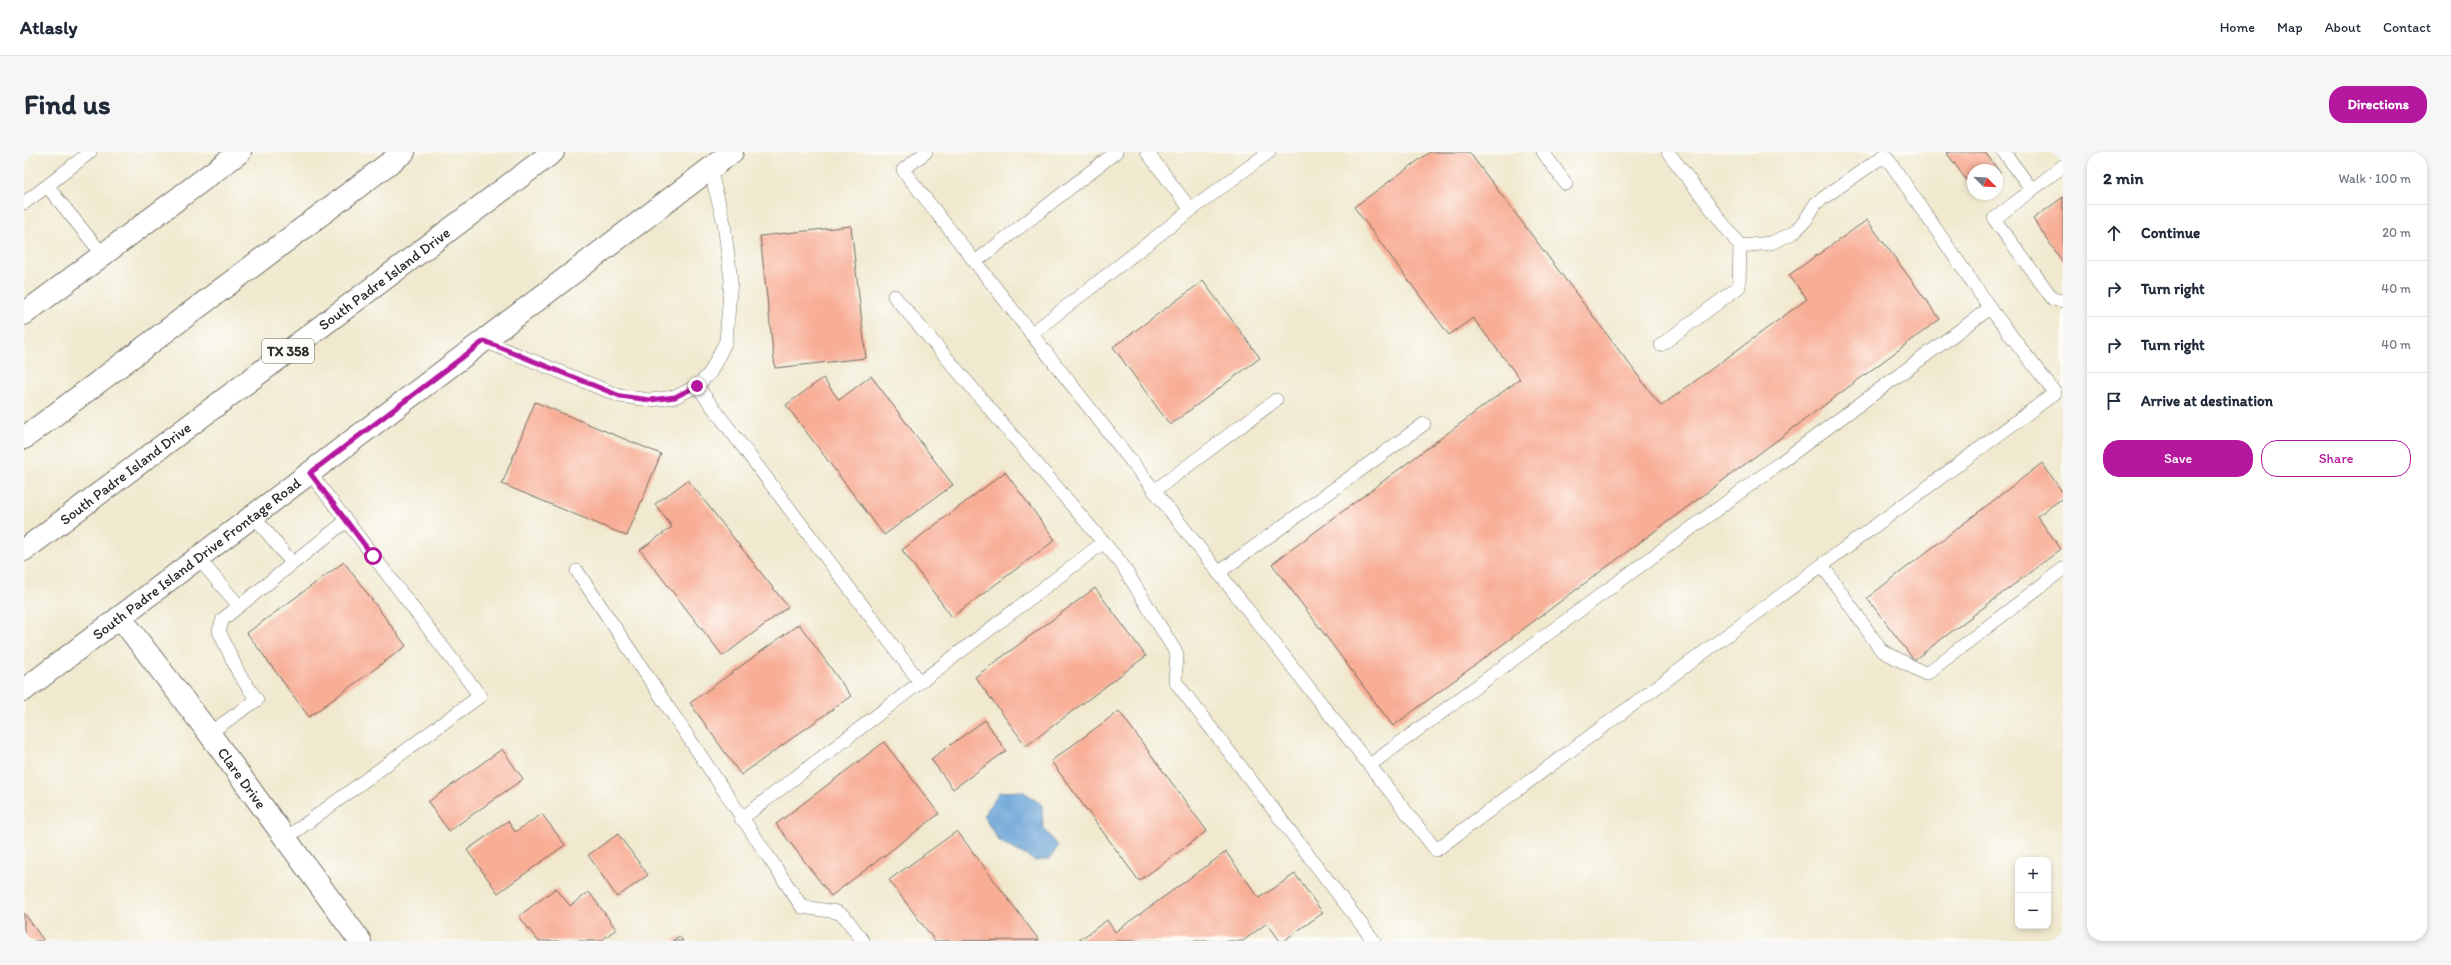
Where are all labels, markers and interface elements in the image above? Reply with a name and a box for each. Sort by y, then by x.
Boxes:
text: Atlasly [20,16,77,39]
text: Home [2220,19,2255,36]
text: Map [2277,19,2303,36]
text: About [2325,19,2361,36]
text: Contact [2383,19,2431,36]
button: Directions [2329,86,2427,123]
text: Find us [24,87,111,121]
north arrow [1967,164,2003,200]
text: 2 min [2103,168,2143,188]
text: Walk · 100 m [2338,171,2411,186]
icon: ahead [2103,222,2125,244]
street label: South Padre Island Drive [315,224,454,334]
text: Continue [2141,224,2200,242]
text: 20 m [2382,225,2411,240]
icon: right [2103,278,2125,300]
text: Turn right [2141,280,2205,298]
text: 40 m [2381,281,2411,296]
icon: right [2103,334,2125,356]
text: Turn right [2141,336,2205,354]
text: 40 m [2381,337,2411,352]
road number: TX 358 [262,339,314,363]
route end [688,377,706,395]
icon: arrive [2103,390,2125,412]
text: Arrive at destination [2141,392,2273,410]
street label: South Padre Island Drive [56,418,195,529]
button: Save [2103,440,2253,477]
button: Share [2261,440,2411,477]
street label: South Padre Island Drive Frontage Road [89,474,305,644]
route start [364,547,382,565]
street label: Clare Drive [214,744,270,812]
map controls [2015,857,2051,929]
button: + [2015,857,2051,893]
button: − [2015,893,2051,929]

